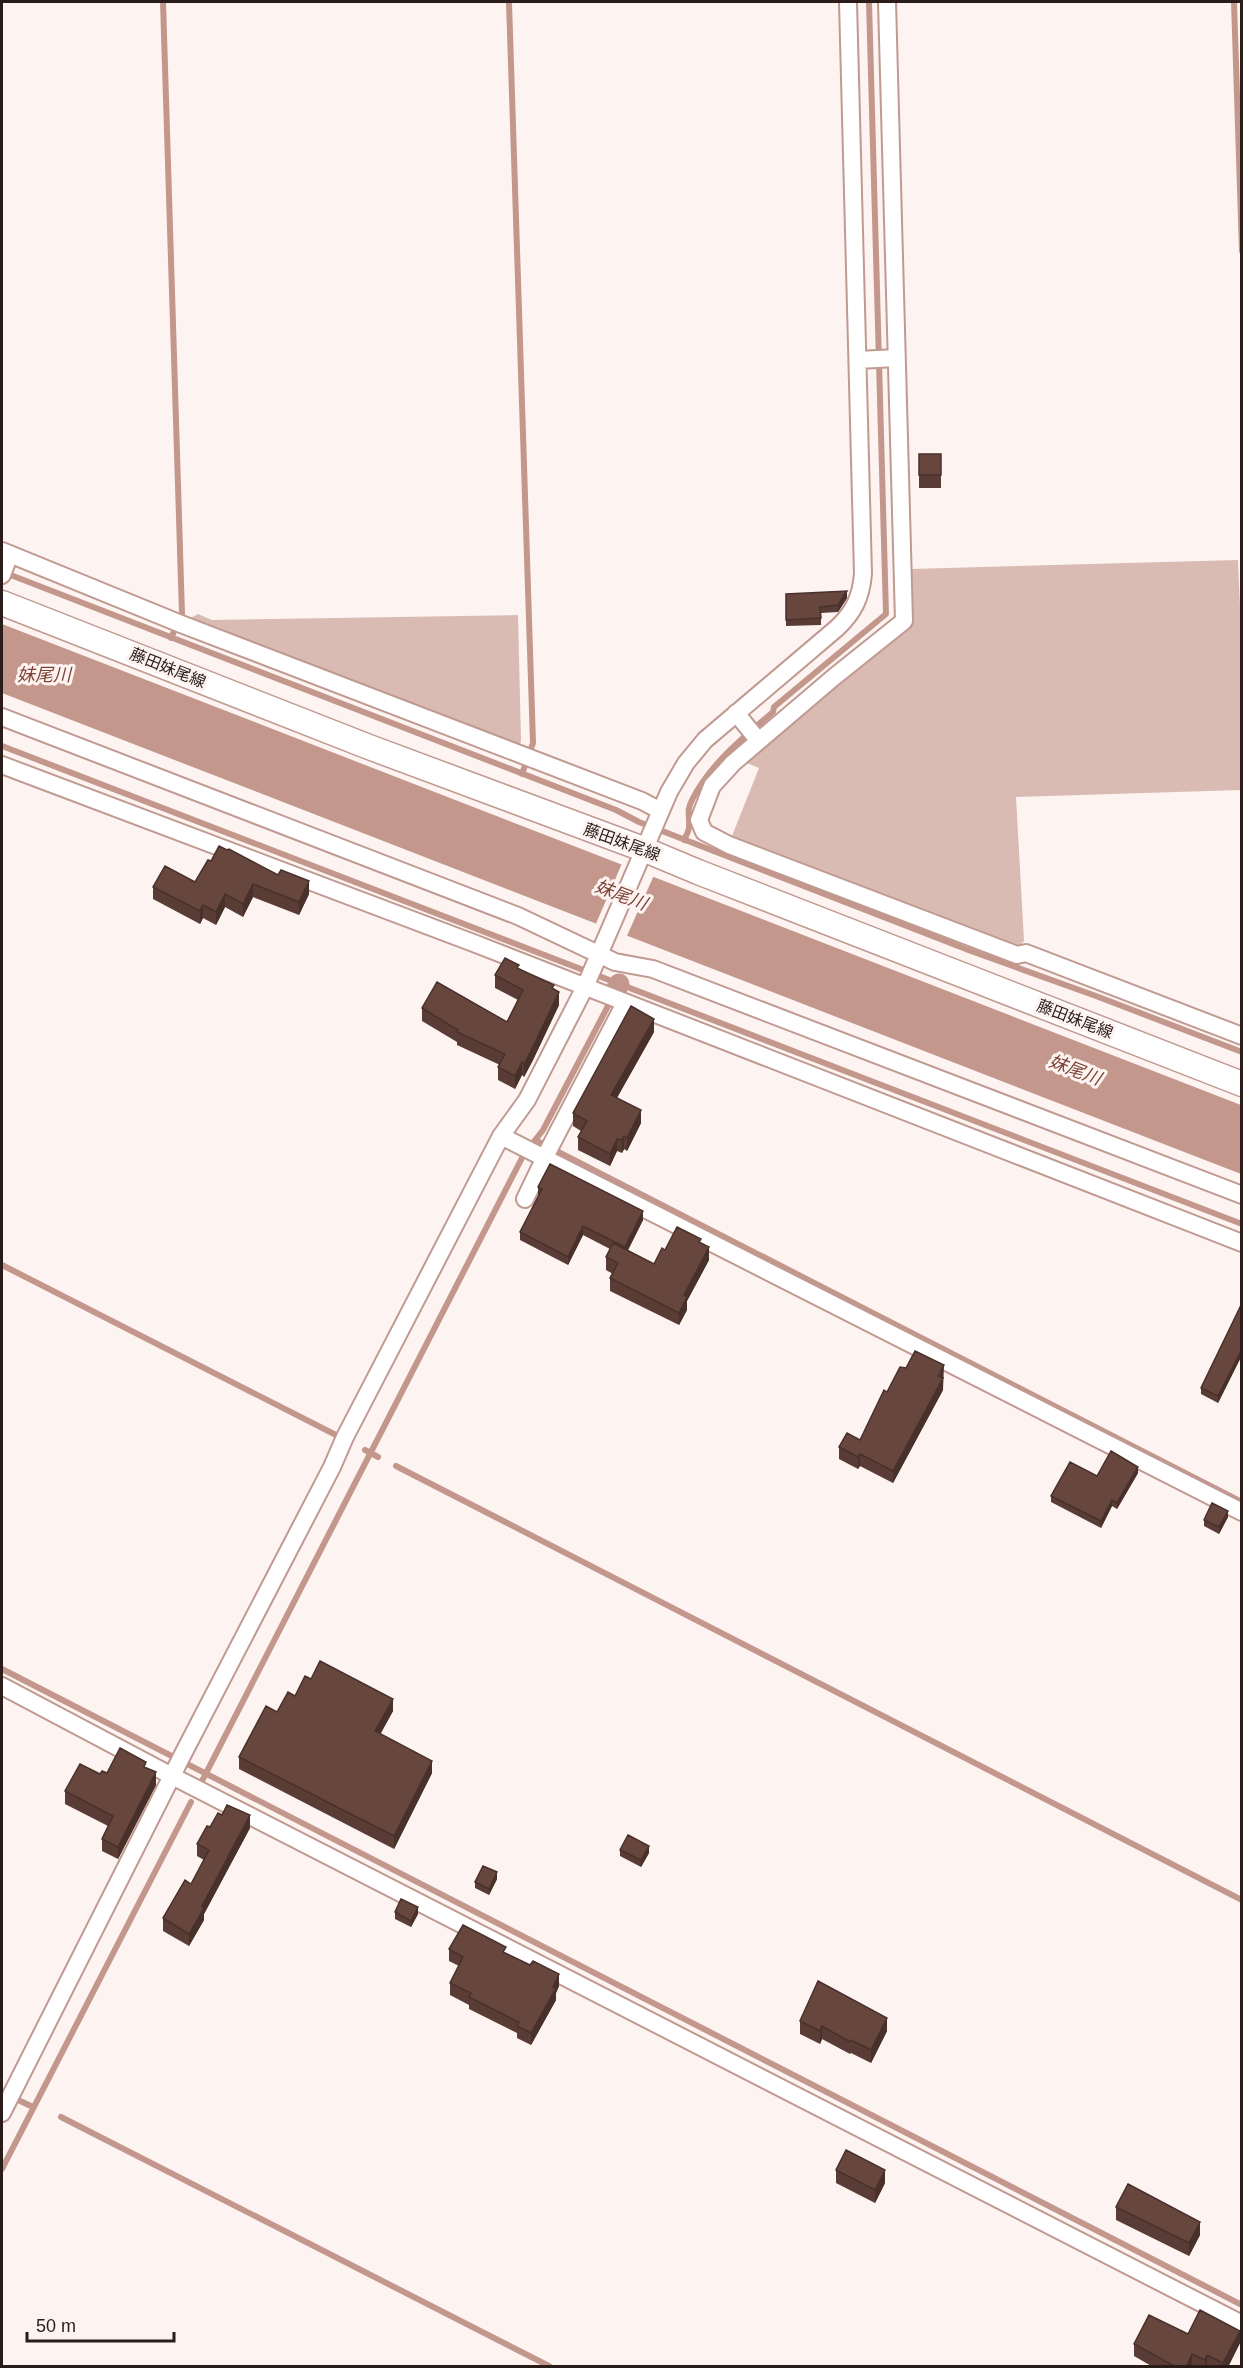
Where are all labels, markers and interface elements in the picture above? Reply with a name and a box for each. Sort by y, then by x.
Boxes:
street label: 藤田妹尾線 [128,645,208,691]
water label: 妹尾川 [17,665,73,685]
street label: 藤田妹尾線 [581,820,663,864]
water label: 妹尾川 [592,876,652,915]
street label: 藤田妹尾線 [1035,997,1115,1041]
water label: 妹尾川 [1046,1051,1106,1090]
scale bar [27,2305,174,2343]
text: 50 m [36,2316,76,2336]

